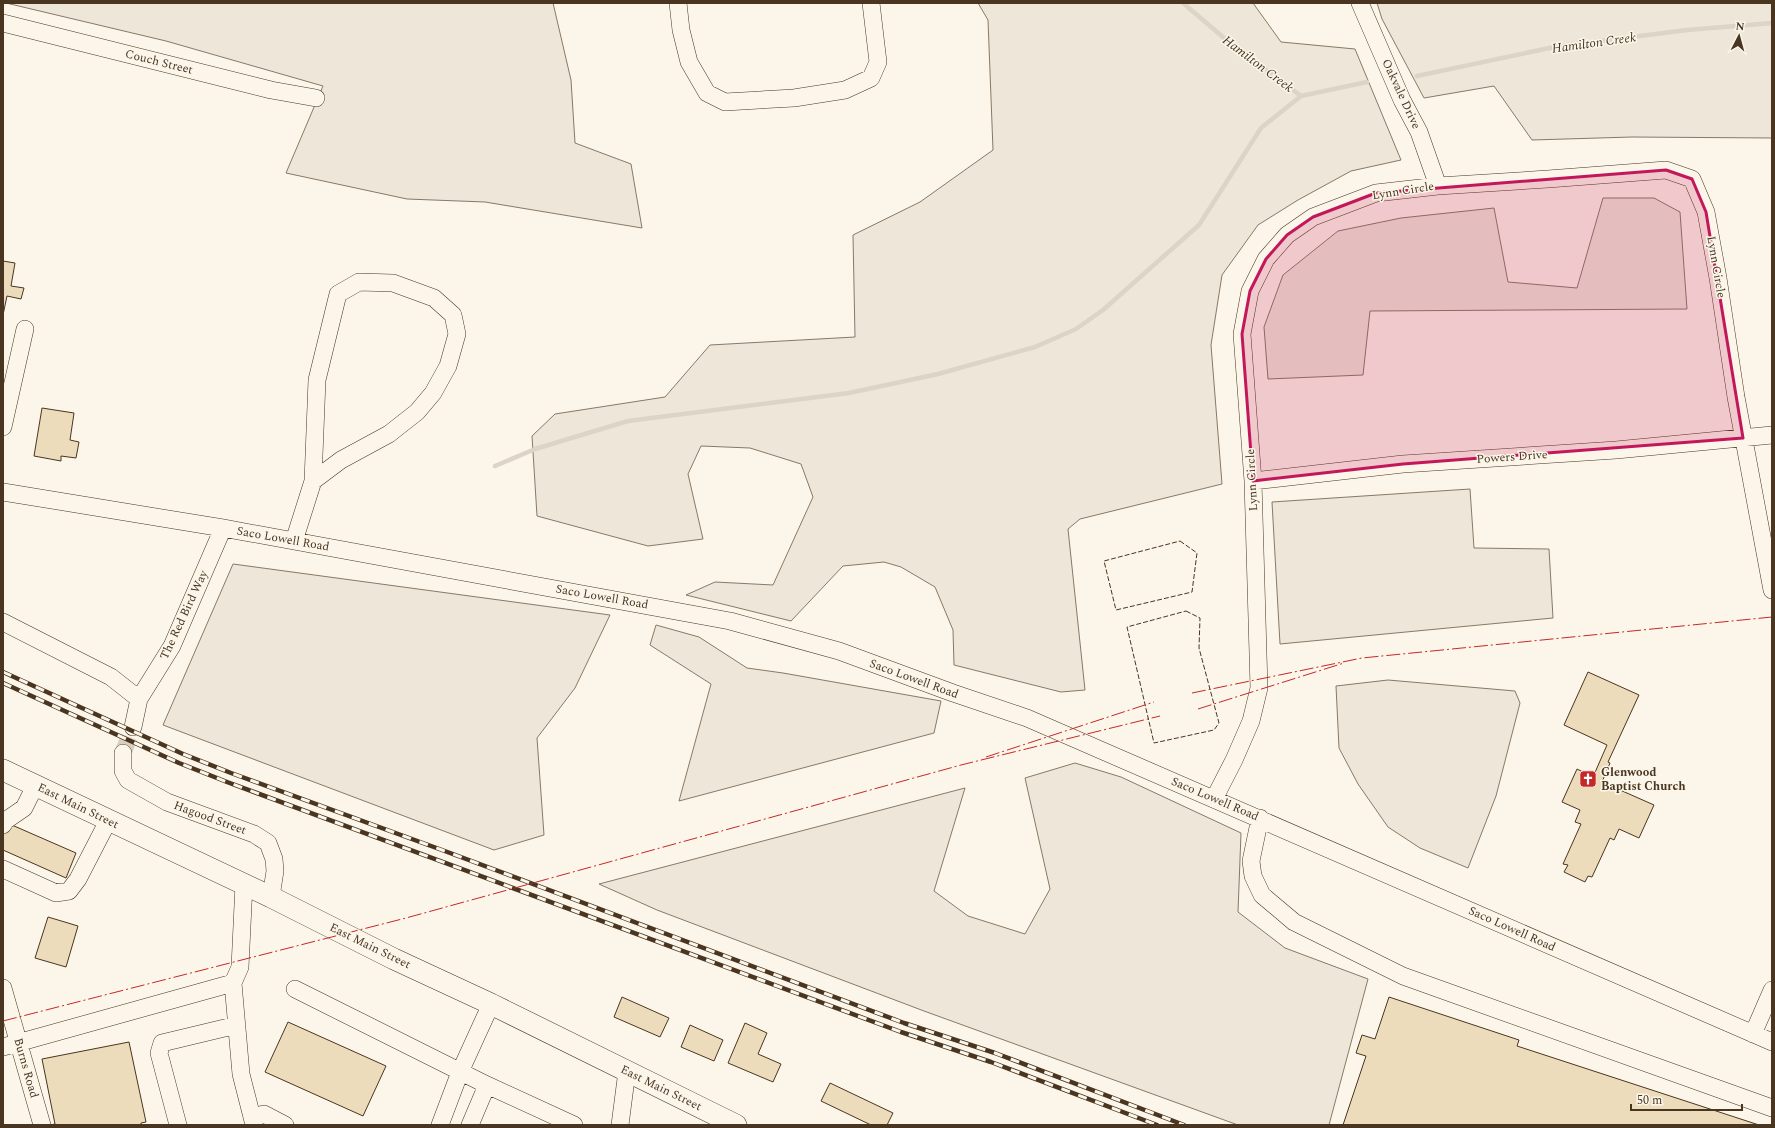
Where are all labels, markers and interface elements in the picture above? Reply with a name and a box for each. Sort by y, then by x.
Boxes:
north arrow [1719,16,1759,56]
text: N [1735,18,1745,35]
water label: Hamilton Creek [1551,27,1637,59]
water label: Hamilton Creek [1218,31,1298,97]
street label: Couch Street [123,44,195,80]
street label: Oakvale Drive [1376,56,1426,132]
street label: Lynn Circle [1371,177,1436,205]
street label: Lynn Circle [1701,235,1731,300]
street label: Powers Drive [1476,445,1548,469]
street label: Lynn Circle [1241,448,1263,512]
street label: Saco Lowell Road [235,522,331,557]
street label: The Red Bird Way [155,566,214,663]
street label: Saco Lowell Road [554,580,650,615]
street label: Saco Lowell Road [867,654,962,704]
place label: Glenwood Baptist Church [1601,763,1686,796]
church icon: Glenwood Baptist Church [1578,769,1598,789]
street label: Saco Lowell Road [1168,772,1262,826]
street label: East Main Street [34,778,122,834]
street label: Hagood Street [171,796,249,840]
street label: Saco Lowell Road [1465,901,1559,957]
street label: East Main Street [326,918,414,974]
street label: Burns Road [8,1036,44,1101]
street label: East Main Street [617,1060,705,1116]
scale bar [1631,1086,1742,1112]
text: 50 m [1637,1091,1662,1110]

